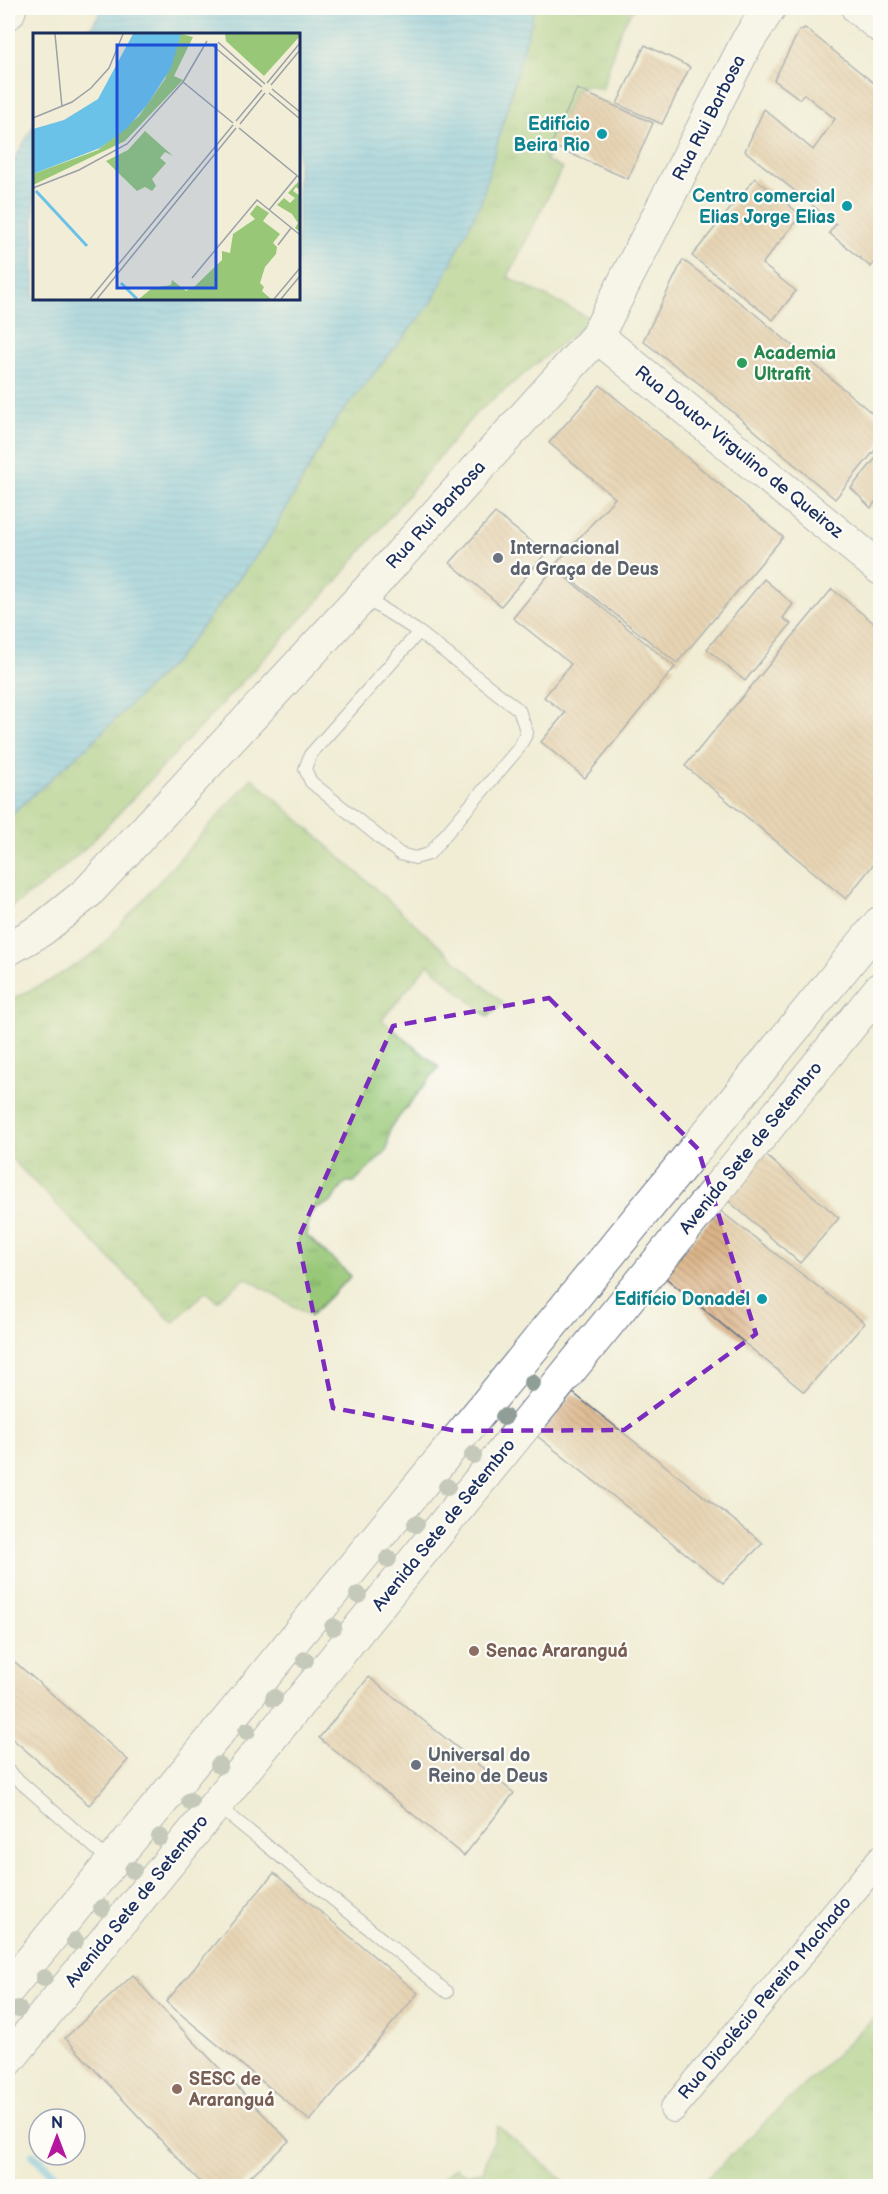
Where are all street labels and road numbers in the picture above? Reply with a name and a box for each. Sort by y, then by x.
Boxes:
street label: Rua Rui Barbosa [668,52,750,184]
street label: Rua Doutor Virgulino de Queiroz [631,361,848,543]
street label: Rua Rui Barbosa [382,457,490,573]
street label: Avenida Sete de Setembro [675,1058,827,1238]
street label: Avenida Sete de Setembro [368,1435,520,1615]
street label: Avenida Sete de Setembro [61,1811,213,1991]
street label: Rua Dioclécio Pereira Machado [674,1892,856,2104]

